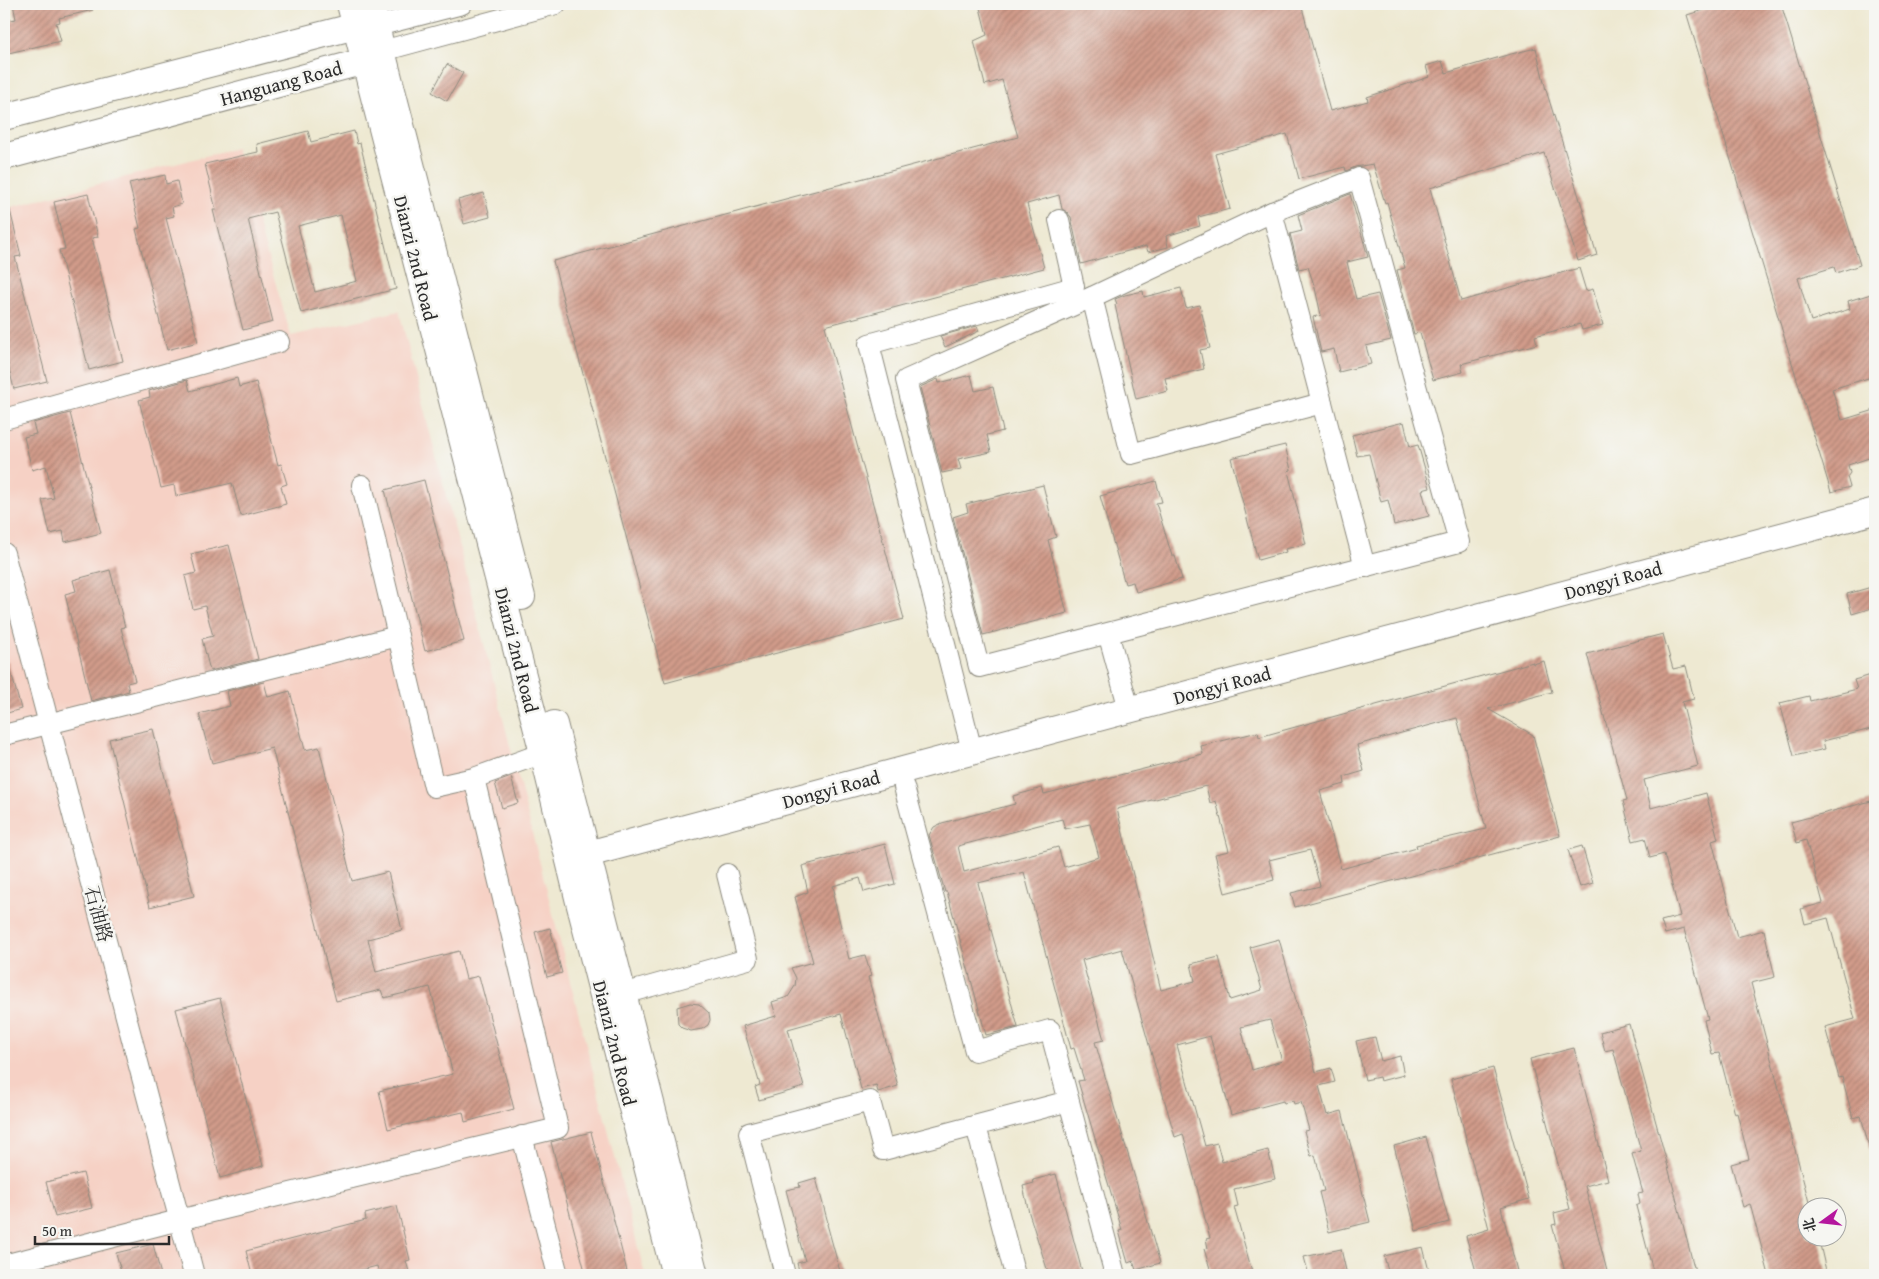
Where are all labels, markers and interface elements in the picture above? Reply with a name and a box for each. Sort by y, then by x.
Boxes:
street label: Hanguang Road [217,53,346,113]
street label: Dianzi 2nd Road [387,192,445,324]
street label: Dongyi Road [1561,553,1666,606]
street label: Dianzi 2nd Road [488,584,546,716]
street label: Dongyi Road [1170,658,1275,711]
street label: Dongyi Road [779,762,884,815]
street label: 石油路 [78,883,120,945]
street label: Dianzi 2nd Road [586,977,644,1109]
north arrow [1796,1196,1846,1246]
scale bar [35,1214,169,1246]
text: 北 [1798,1216,1821,1235]
text: 50 m [42,1220,73,1241]

